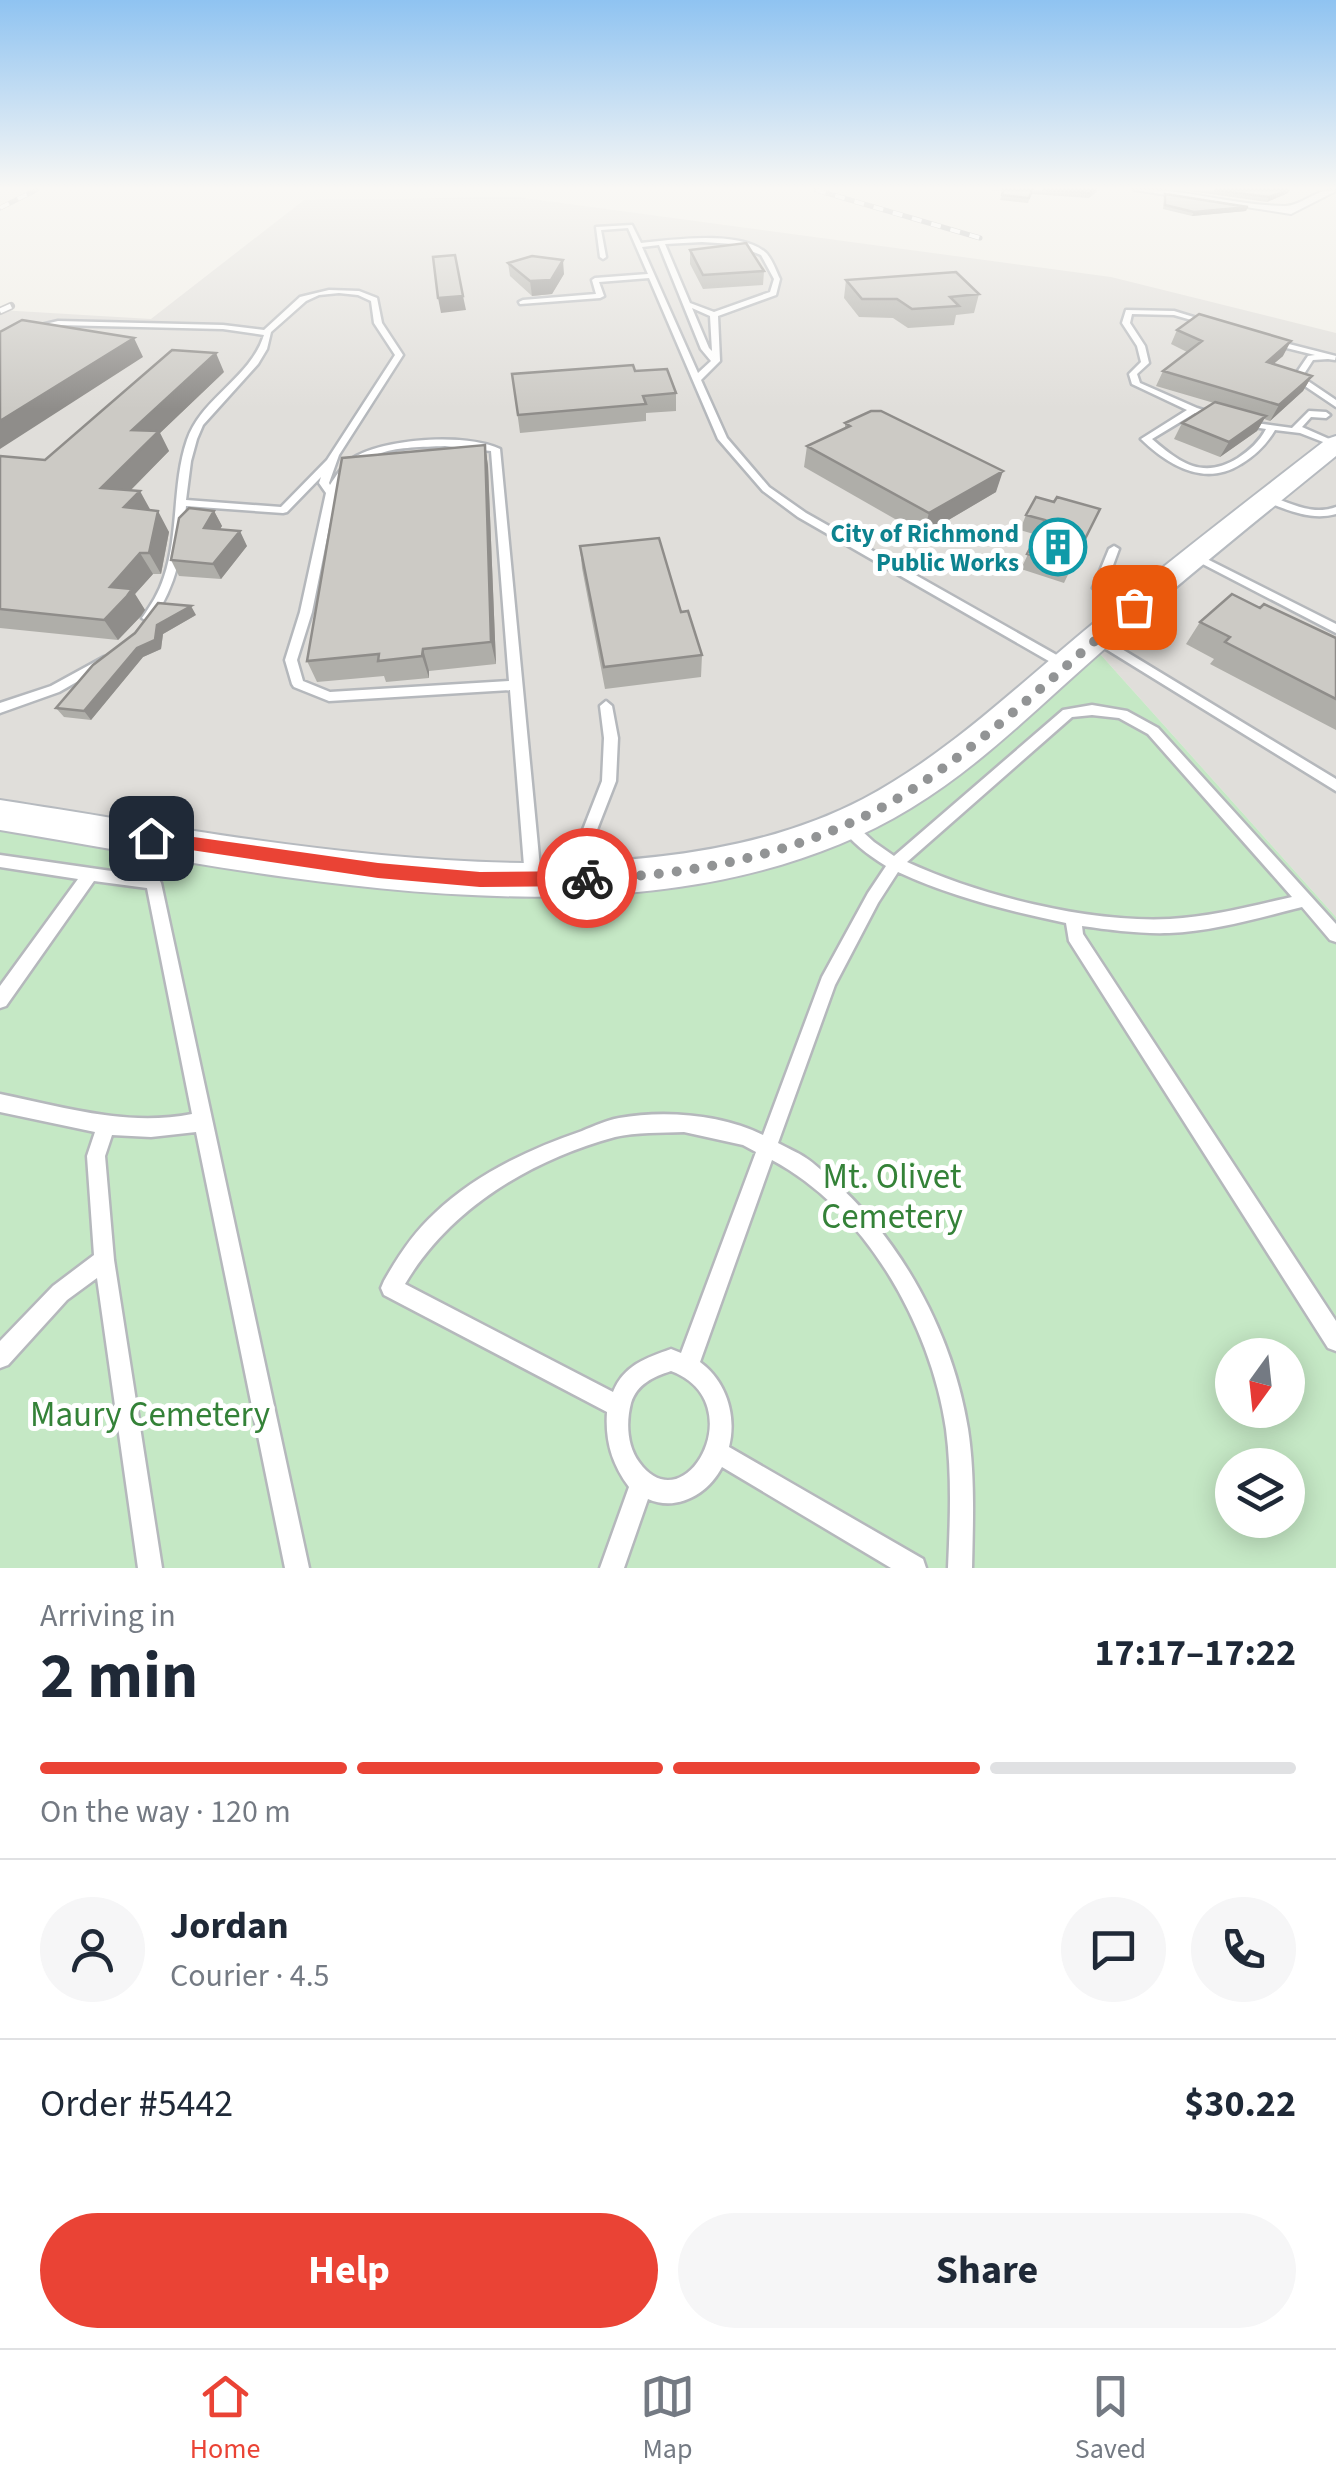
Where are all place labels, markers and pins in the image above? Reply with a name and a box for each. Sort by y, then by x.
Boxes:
place label: City of Richmond Public Works [831,516,1019,581]
building icon: City of Richmond Public Works [1028,517,1088,577]
pin [1092,565,1177,650]
pin [109,796,194,881]

